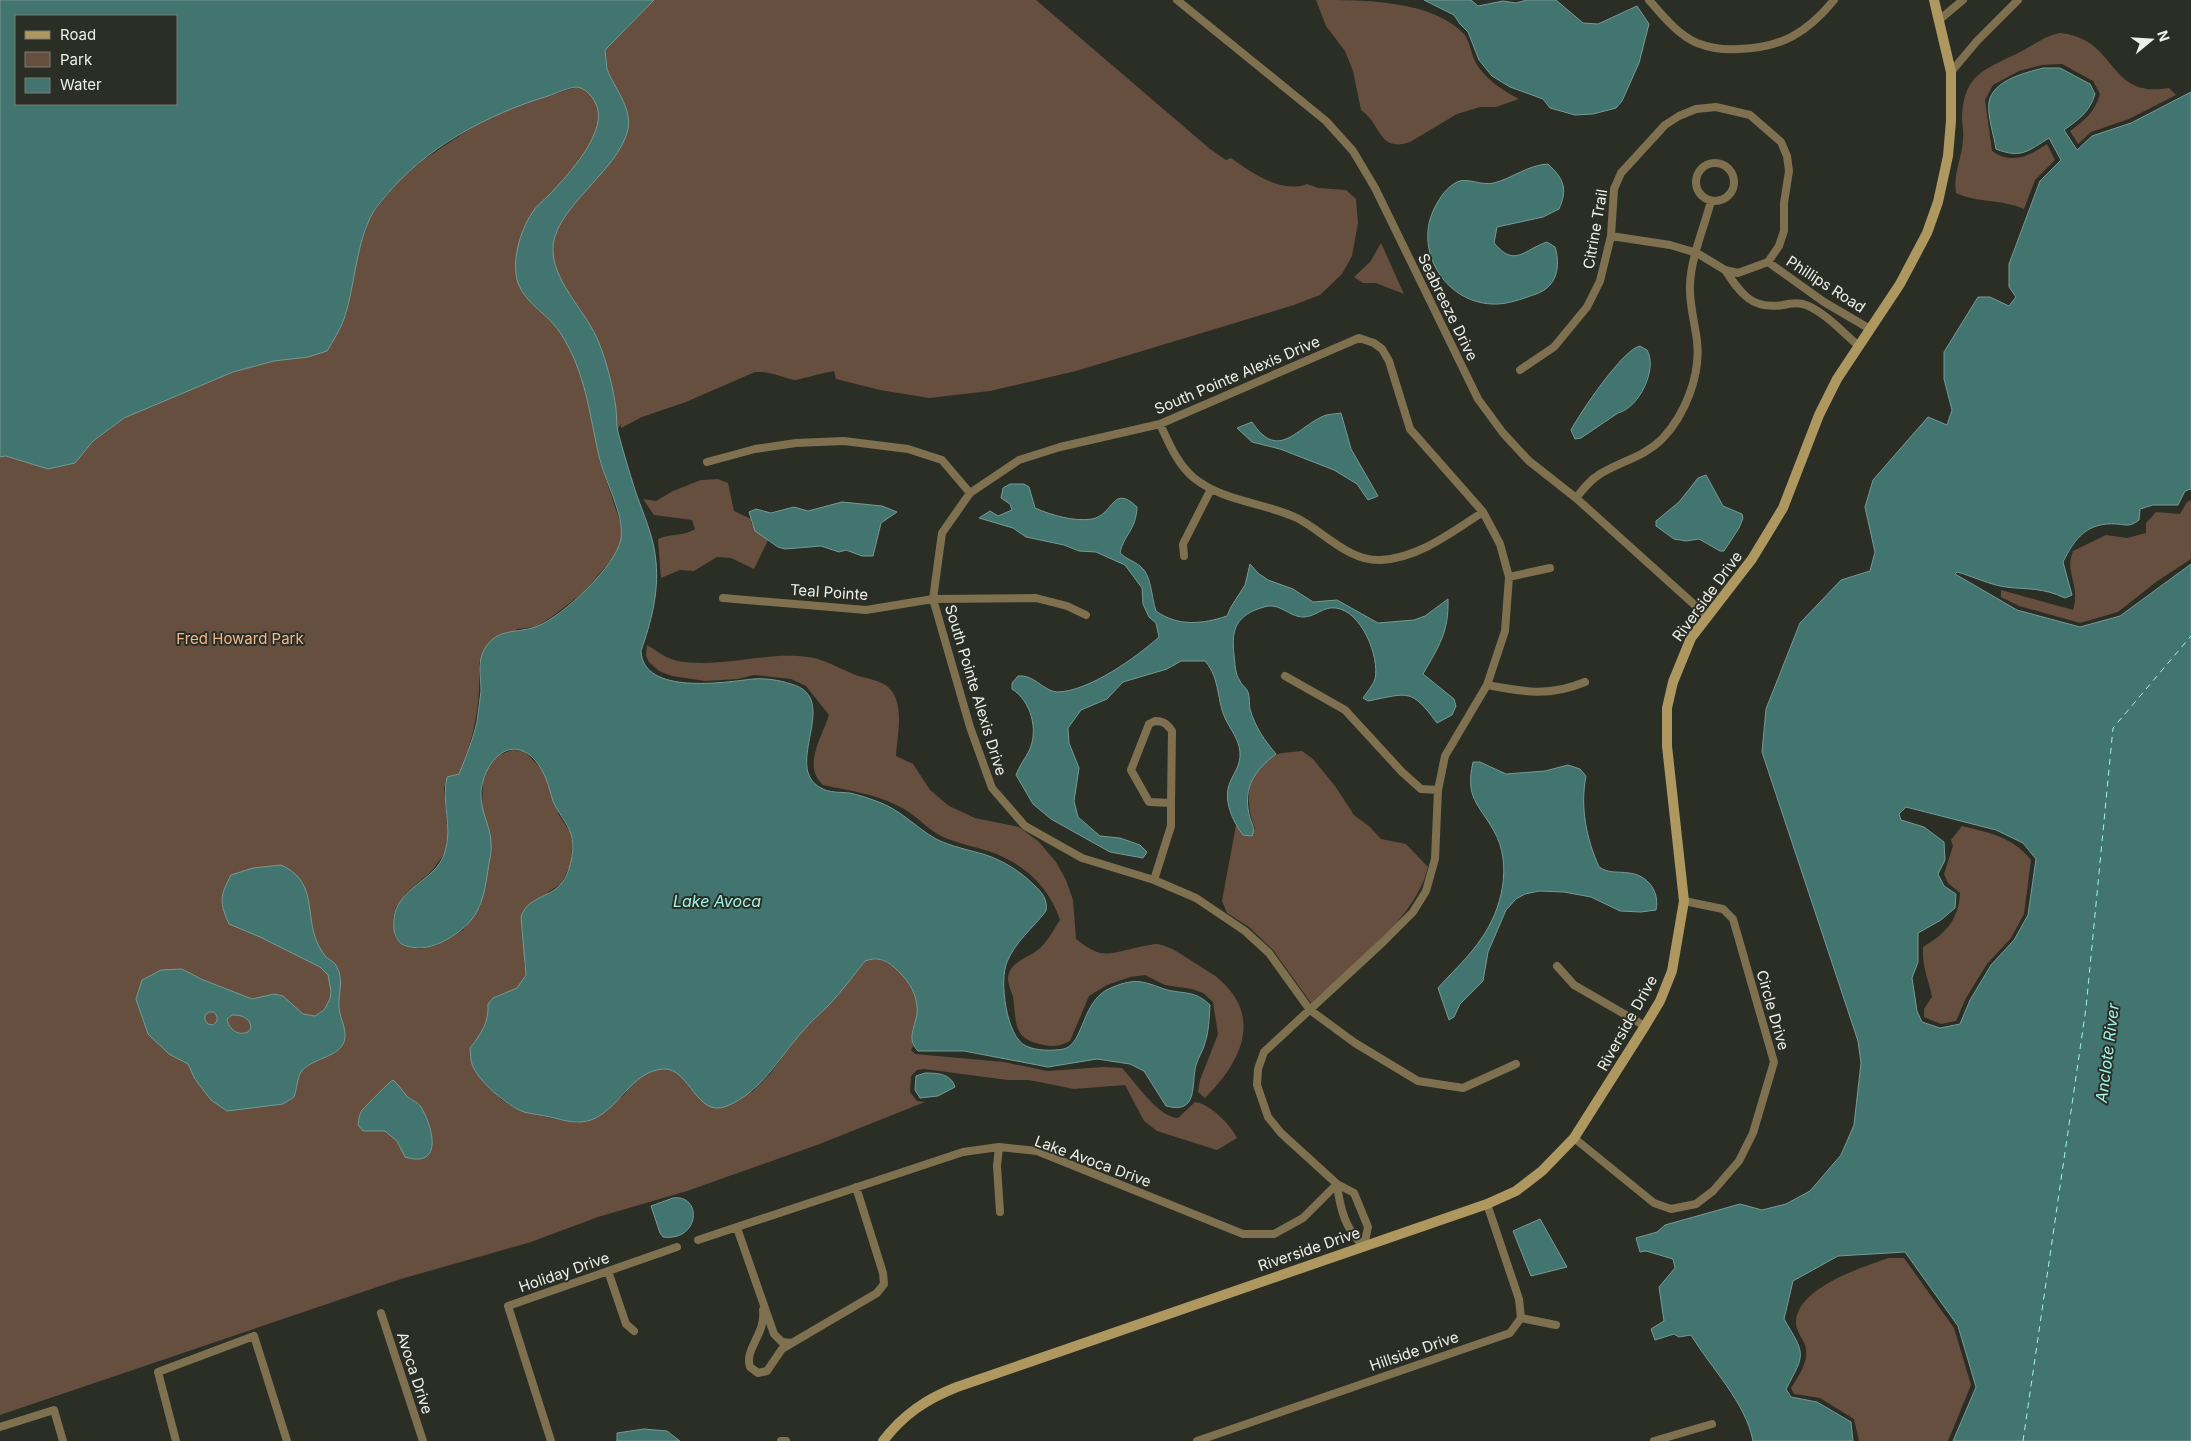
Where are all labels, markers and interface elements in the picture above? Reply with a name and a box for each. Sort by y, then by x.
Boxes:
legend [15,15,178,105]
north arrow [2126,15,2176,65]
text: Road [60,25,96,44]
text: N [2154,28,2174,44]
text: Park [60,50,93,69]
text: Water [60,75,102,94]
street label: Citrine Trail [1579,187,1611,271]
street label: Seabreeze Drive [1414,250,1482,364]
street label: Phillips Road [1783,251,1869,317]
street label: South Pointe Alexis Drive [1151,332,1323,418]
street label: Riverside Drive [1668,547,1746,645]
street label: Teal Pointe [789,580,869,604]
street label: South Pointe Alexis Drive [941,602,1011,778]
park label: Fred Howard Park [176,629,304,648]
water label: Lake Avoca [673,891,761,911]
street label: Circle Drive [1753,968,1793,1052]
street label: Riverside Drive [1593,972,1661,1074]
water label: Anclote River [2091,1001,2123,1105]
street label: Lake Avoca Drive [1032,1131,1154,1191]
street label: Riverside Drive [1255,1223,1363,1275]
street label: Holiday Drive [516,1248,612,1296]
street label: Hillside Drive [1367,1327,1461,1375]
street label: Avoca Drive [393,1330,437,1416]

